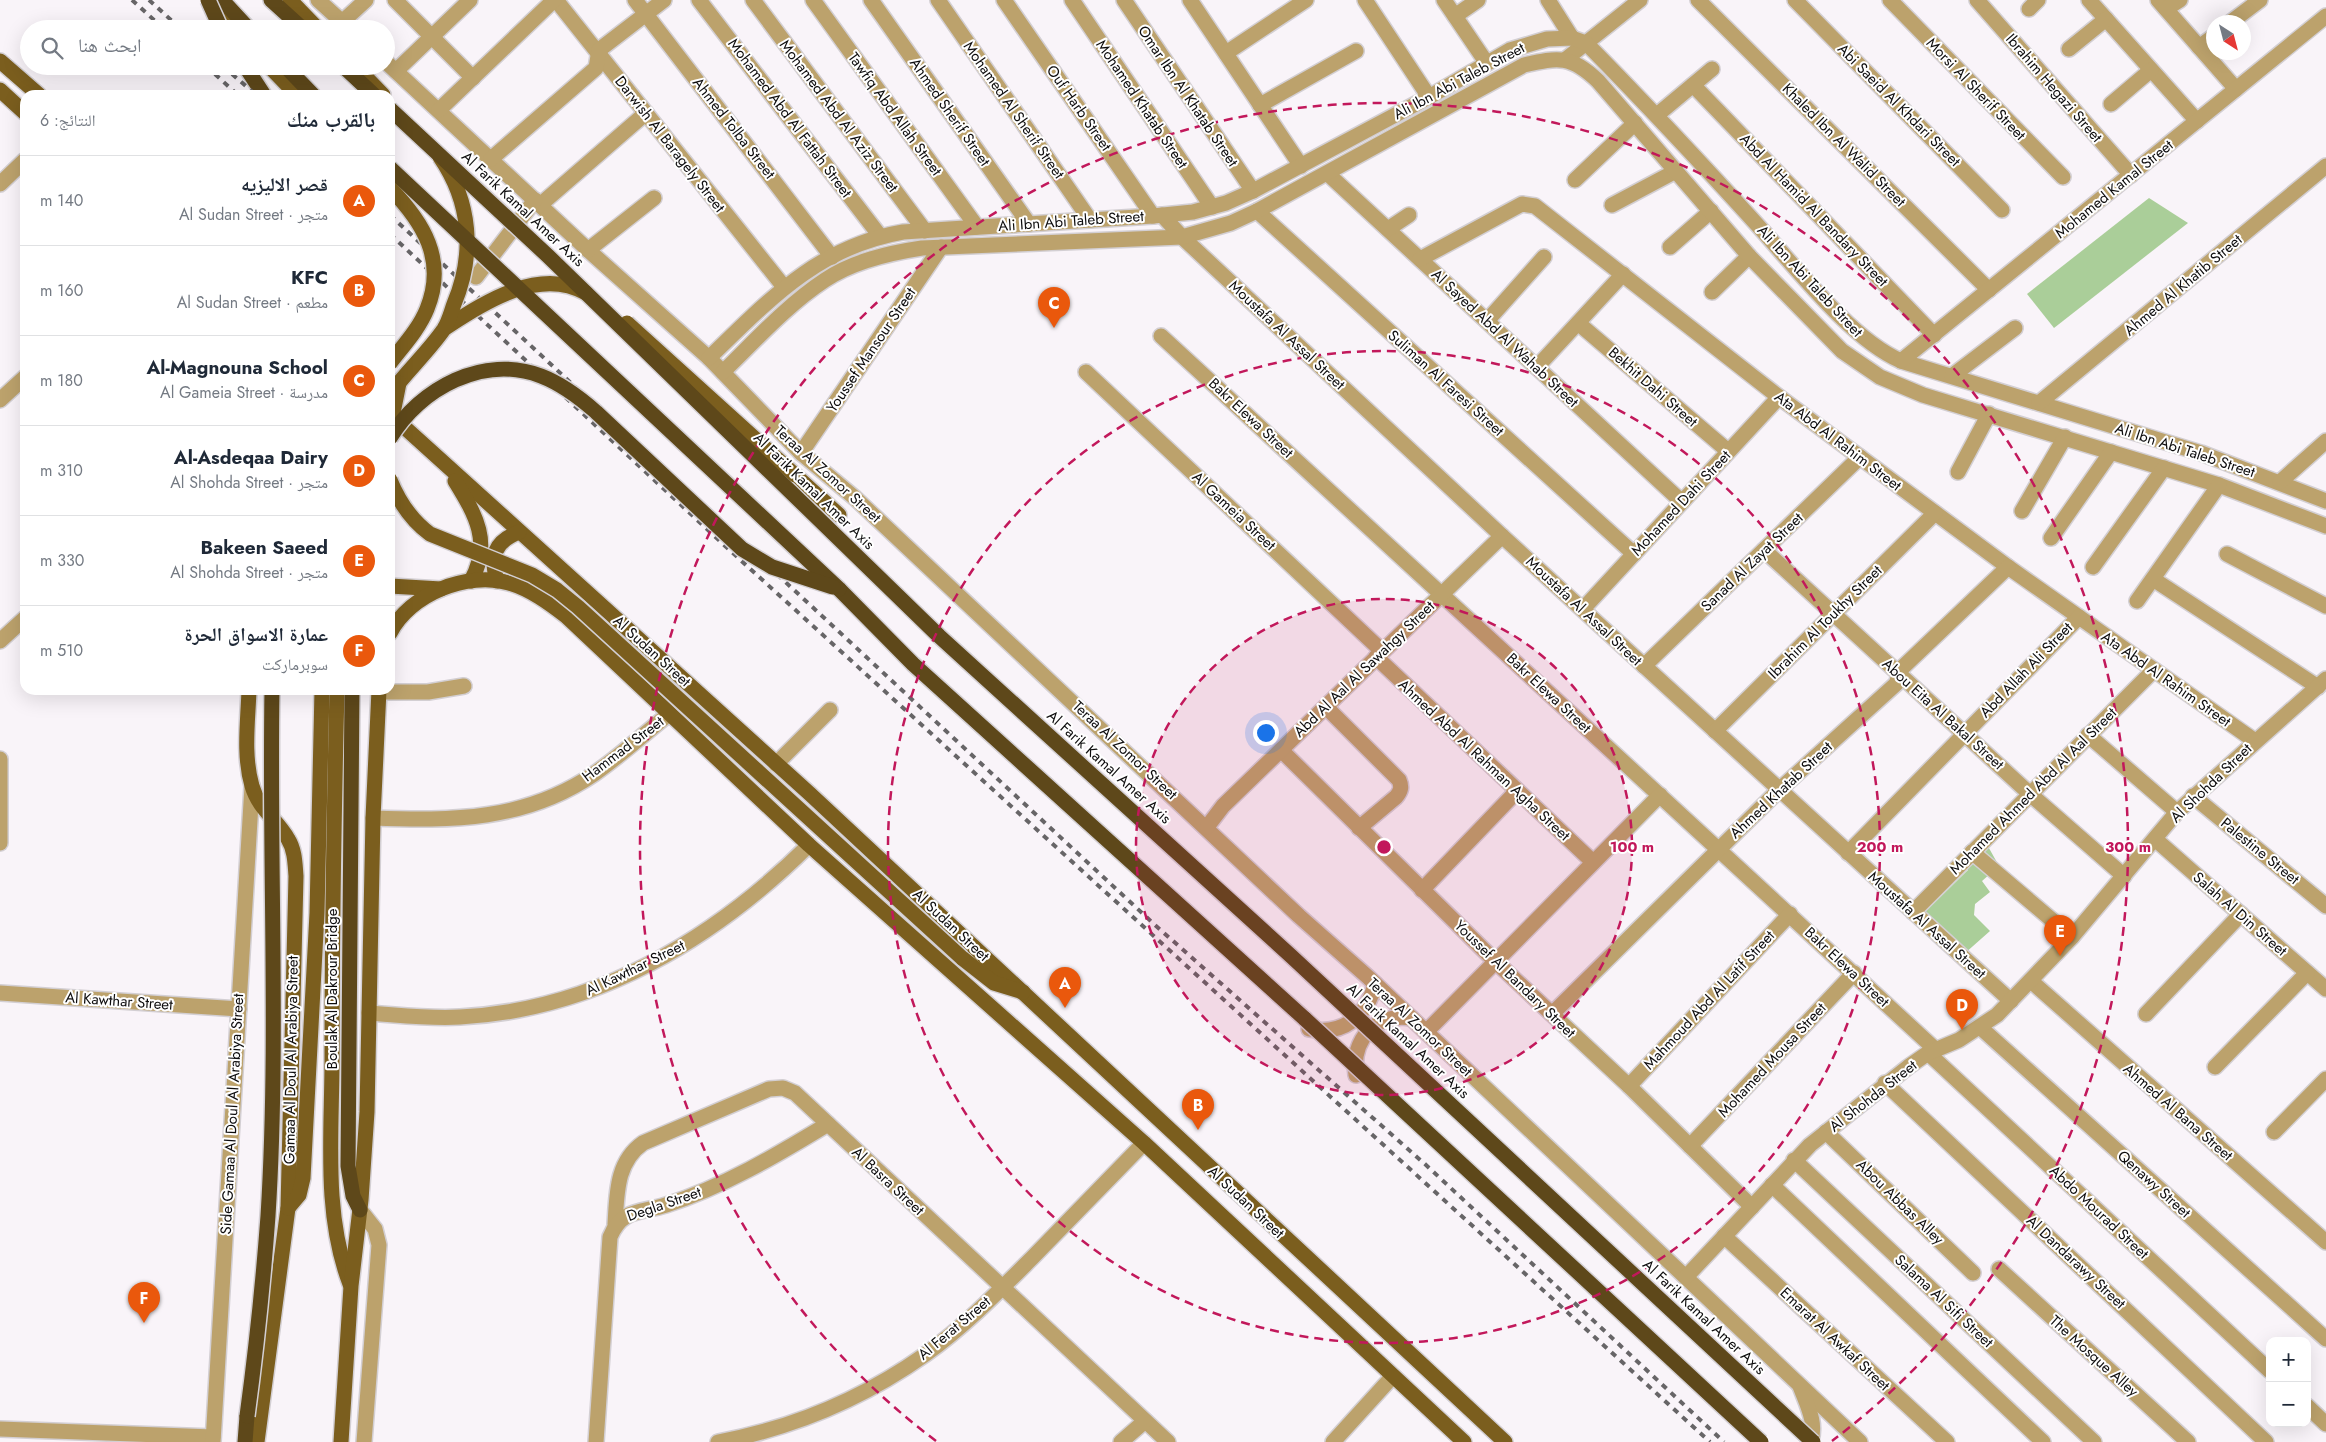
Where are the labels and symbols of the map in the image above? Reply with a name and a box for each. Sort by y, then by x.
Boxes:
north arrow [2206,15,2251,60]
street label: Omar Ibn Al Khatab Street [1132,21,1244,171]
street label: Ibrahim Hegazi Street [2000,29,2108,148]
street label: Morsi Al Sherif Street [1921,33,2031,146]
street label: Mohamed Abd Al Fattah Street [723,34,857,202]
street label: Mohamed Abd Al Aziz Street [774,35,904,197]
street label: Mohamed Khatab Street [1091,35,1194,173]
street label: Mohamed Al Sherif Street [958,37,1070,183]
street label: Ali Ibn Abi Taleb Street [1389,37,1529,125]
street label: Abi Saeid Al Khdari Street [1832,38,1966,172]
street label: Tawfiq Abd Allah Street [843,48,948,181]
street label: Ahmed Sherif Street [904,53,996,171]
street label: Ouf Harb Street [1041,61,1117,156]
street label: Darwish Al Baragely Street [610,71,731,217]
street label: Ahmed Tolba Street [687,73,781,184]
street label: Khaled Ibn Al Walid Street [1777,78,1911,212]
street label: Abd Al Hamid Al Bandary Street [1735,128,1894,292]
street label: Mohamed Kamal Street [2050,134,2178,244]
street label: Al Farik Kamal Amer Axis [457,146,589,272]
street label: Ali Ibn Abi Taleb Street [997,205,1145,237]
street label: Ali Ibn Abi Taleb Street [1752,220,1868,342]
street label: Ahmed Al Khatib Street [2119,229,2247,341]
street label: Al Sayed Abd Al Wahab Street [1426,264,1584,413]
street label: Moustafa Al Assal Street [1224,275,1350,395]
street label: Youssef Mansour Street [821,283,921,417]
pin: C [1038,287,1070,328]
street label: Suliman Al Faresi Street [1383,325,1509,442]
street label: Bekhit Dahi Street [1603,342,1703,432]
street label: Bakr Elewa Street [1204,373,1299,463]
street label: Ata Abd Al Rahim Street [1770,386,1906,496]
street label: Ali Ibn Abi Taleb Street [2112,417,2258,483]
street label: Teraa Al Zomor Street [770,420,886,528]
street label: Al Farik Kamal Amer Axis [749,427,879,555]
street label: Mohamed Dahi Street [1626,445,1736,561]
street label: Al Gameia Street [1187,466,1281,556]
street label: Sanad Al Zayat Street [1696,507,1808,617]
street label: Moustafa Al Assal Street [1521,551,1647,671]
street label: Ibrahim Al Toukhy Street [1763,560,1887,684]
street label: Abd Al Aal Al Sawahgy Street [1289,595,1440,742]
street label: Al Sudan Street [608,610,696,692]
street label: Abd Allah Ali Street [1975,617,2078,723]
street label: Ata Abd Al Rahim Street [2097,626,2236,732]
street label: Bakr Elewa Street [1502,648,1597,738]
street label: Abou Eita Al Bakal Street [1877,653,2009,775]
street label: Ahmed Abd Al Rahman Agha Street [1393,674,1575,846]
street label: Teraa Al Zomor Street [1068,695,1183,805]
street label: Mohamed Ahmed Abd Al Aal Street [1944,702,2122,880]
street label: Al Farik Kamal Amer Axis [1042,705,1176,829]
street label: Hammad Street [577,711,669,787]
your location [1253,720,1279,746]
street label: Ahmed Khatab Street [1725,736,1838,844]
street label: Al Shohda Street [2165,738,2257,828]
street label: Palestine Street [2216,812,2304,890]
text: 100 m [1610,836,1654,858]
text: 200 m [1857,836,1903,858]
text: 300 m [2105,836,2151,858]
centre of rings [1375,838,1393,856]
street label: Moustafa Al Assal Street [1863,866,1991,984]
street label: Salah Al Din Street [2188,867,2292,961]
street label: Al Sudan Street [908,884,995,967]
street label: Boulak Al Dakrour Bridge [321,908,343,1069]
street label: Youssef Al Bandary Street [1449,915,1581,1043]
pin: E [2044,915,2076,956]
street label: Bakr Elewa Street [1800,922,1895,1012]
street label: Mahmoud Abd Al Latif Street [1638,925,1780,1075]
street label: Al Kawthar Street [582,934,689,1002]
street label: Gamaa Al Doul Al Arabiya Street [278,955,304,1164]
pin: A [1049,967,1081,1008]
street label: Teraa Al Zomor Street [1363,972,1478,1082]
street label: Al Farik Kamal Amer Axis [1342,978,1474,1104]
street label: Al Kawthar Street [64,986,174,1016]
pin: D [1946,989,1978,1030]
street label: Side Gamaa Al Doul Al Arabiya Street [215,993,249,1235]
street label: Mohamed Mousa Street [1713,997,1831,1122]
street label: Al Shohda Street [1824,1054,1922,1137]
street label: Ahmed Al Bana Street [2118,1058,2238,1166]
pin: B [1182,1089,1214,1130]
street label: Al Basra Street [847,1142,929,1221]
street label: Qenawy Street [2112,1145,2196,1223]
street label: Abou Abbas Alley [1851,1154,1949,1250]
street label: Abdo Mourad Street [2044,1160,2154,1264]
street label: Al Sudan Street [1203,1161,1290,1244]
street label: Degla Street [624,1181,705,1227]
street label: Al Dandarawy Street [2021,1210,2131,1314]
street label: Salama Al Sifi Street [1890,1249,1999,1353]
street label: Al Farik Kamal Amer Axis [1638,1254,1770,1380]
pin: F [128,1282,160,1323]
street label: Emarat Al Awkaf Street [1775,1282,1895,1396]
street label: Al Ferat Street [913,1291,995,1365]
street label: The Mosque Alley [2045,1310,2144,1402]

